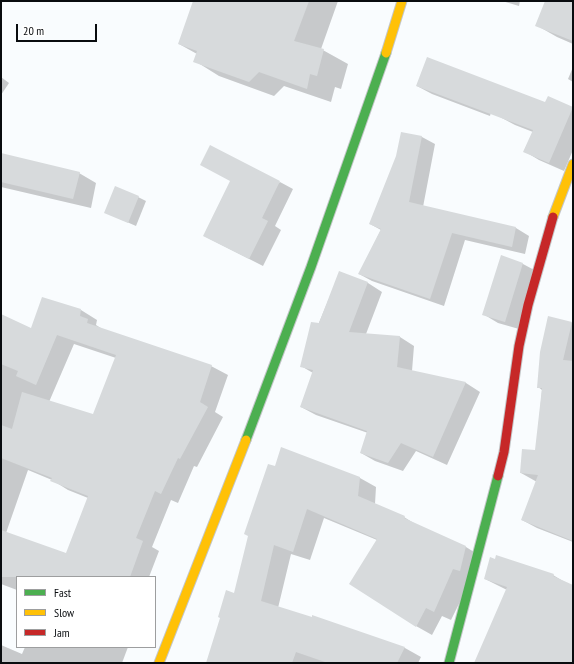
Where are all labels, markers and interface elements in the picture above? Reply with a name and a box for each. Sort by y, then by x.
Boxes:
scale bar [18,16,99,42]
text: 20 m [23,23,44,38]
legend [16,576,156,648]
text: Fast [54,585,71,600]
text: Slow [54,605,74,620]
text: Jam [54,625,70,640]

